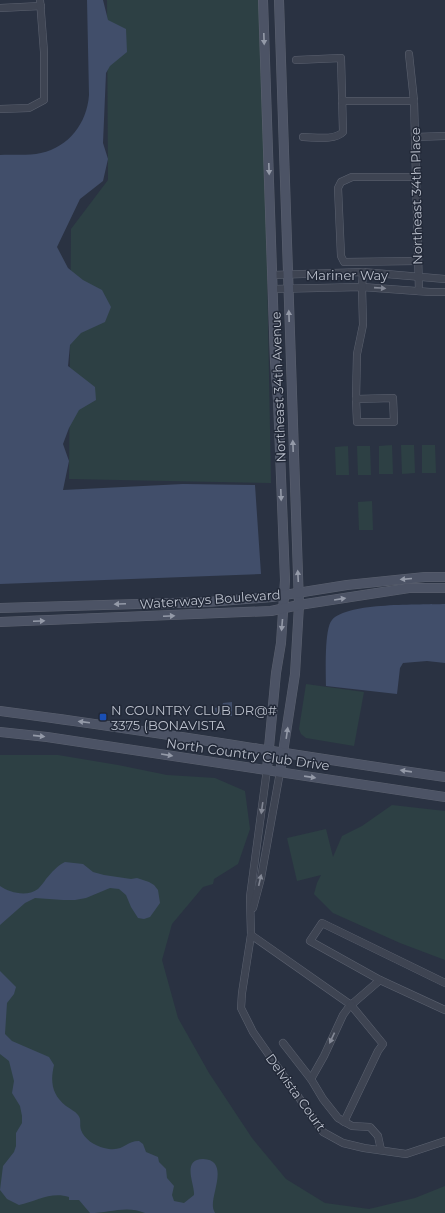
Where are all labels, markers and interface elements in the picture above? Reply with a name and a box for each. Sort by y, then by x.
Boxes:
one-way arrow [261,33,267,46]
street label: Northeast 34th Place [407,127,425,265]
one-way arrow [265,163,272,175]
street label: Mariner Way [306,267,389,283]
one-way arrow [374,285,386,292]
one-way arrow [286,309,292,322]
street label: Northeast 34th Avenue [267,311,289,463]
one-way arrow [290,439,296,452]
one-way arrow [278,489,285,501]
one-way arrow [295,570,302,582]
one-way arrow [400,576,412,583]
street label: Waterways Boulevard [139,586,281,612]
one-way arrow [334,596,346,602]
one-way arrow [114,601,126,608]
one-way arrow [163,612,175,619]
one-way arrow [33,618,46,624]
one-way arrow [279,619,286,631]
place label: N COUNTRY CLUB DR@# 3375 (BONAVISTA [111,702,277,733]
marker: N COUNTRY CLUB DR@# 3375 (BONAVISTA [98,712,108,722]
one-way arrow [78,719,90,725]
one-way arrow [284,727,290,740]
one-way arrow [33,733,45,739]
street label: North Country Club Drive [165,735,331,773]
one-way arrow [161,752,173,758]
one-way arrow [400,768,412,774]
one-way arrow [304,774,316,780]
one-way arrow [259,802,265,814]
one-way arrow [257,874,263,886]
one-way arrow [329,1033,335,1044]
street label: Delvista Court [263,1050,329,1134]

